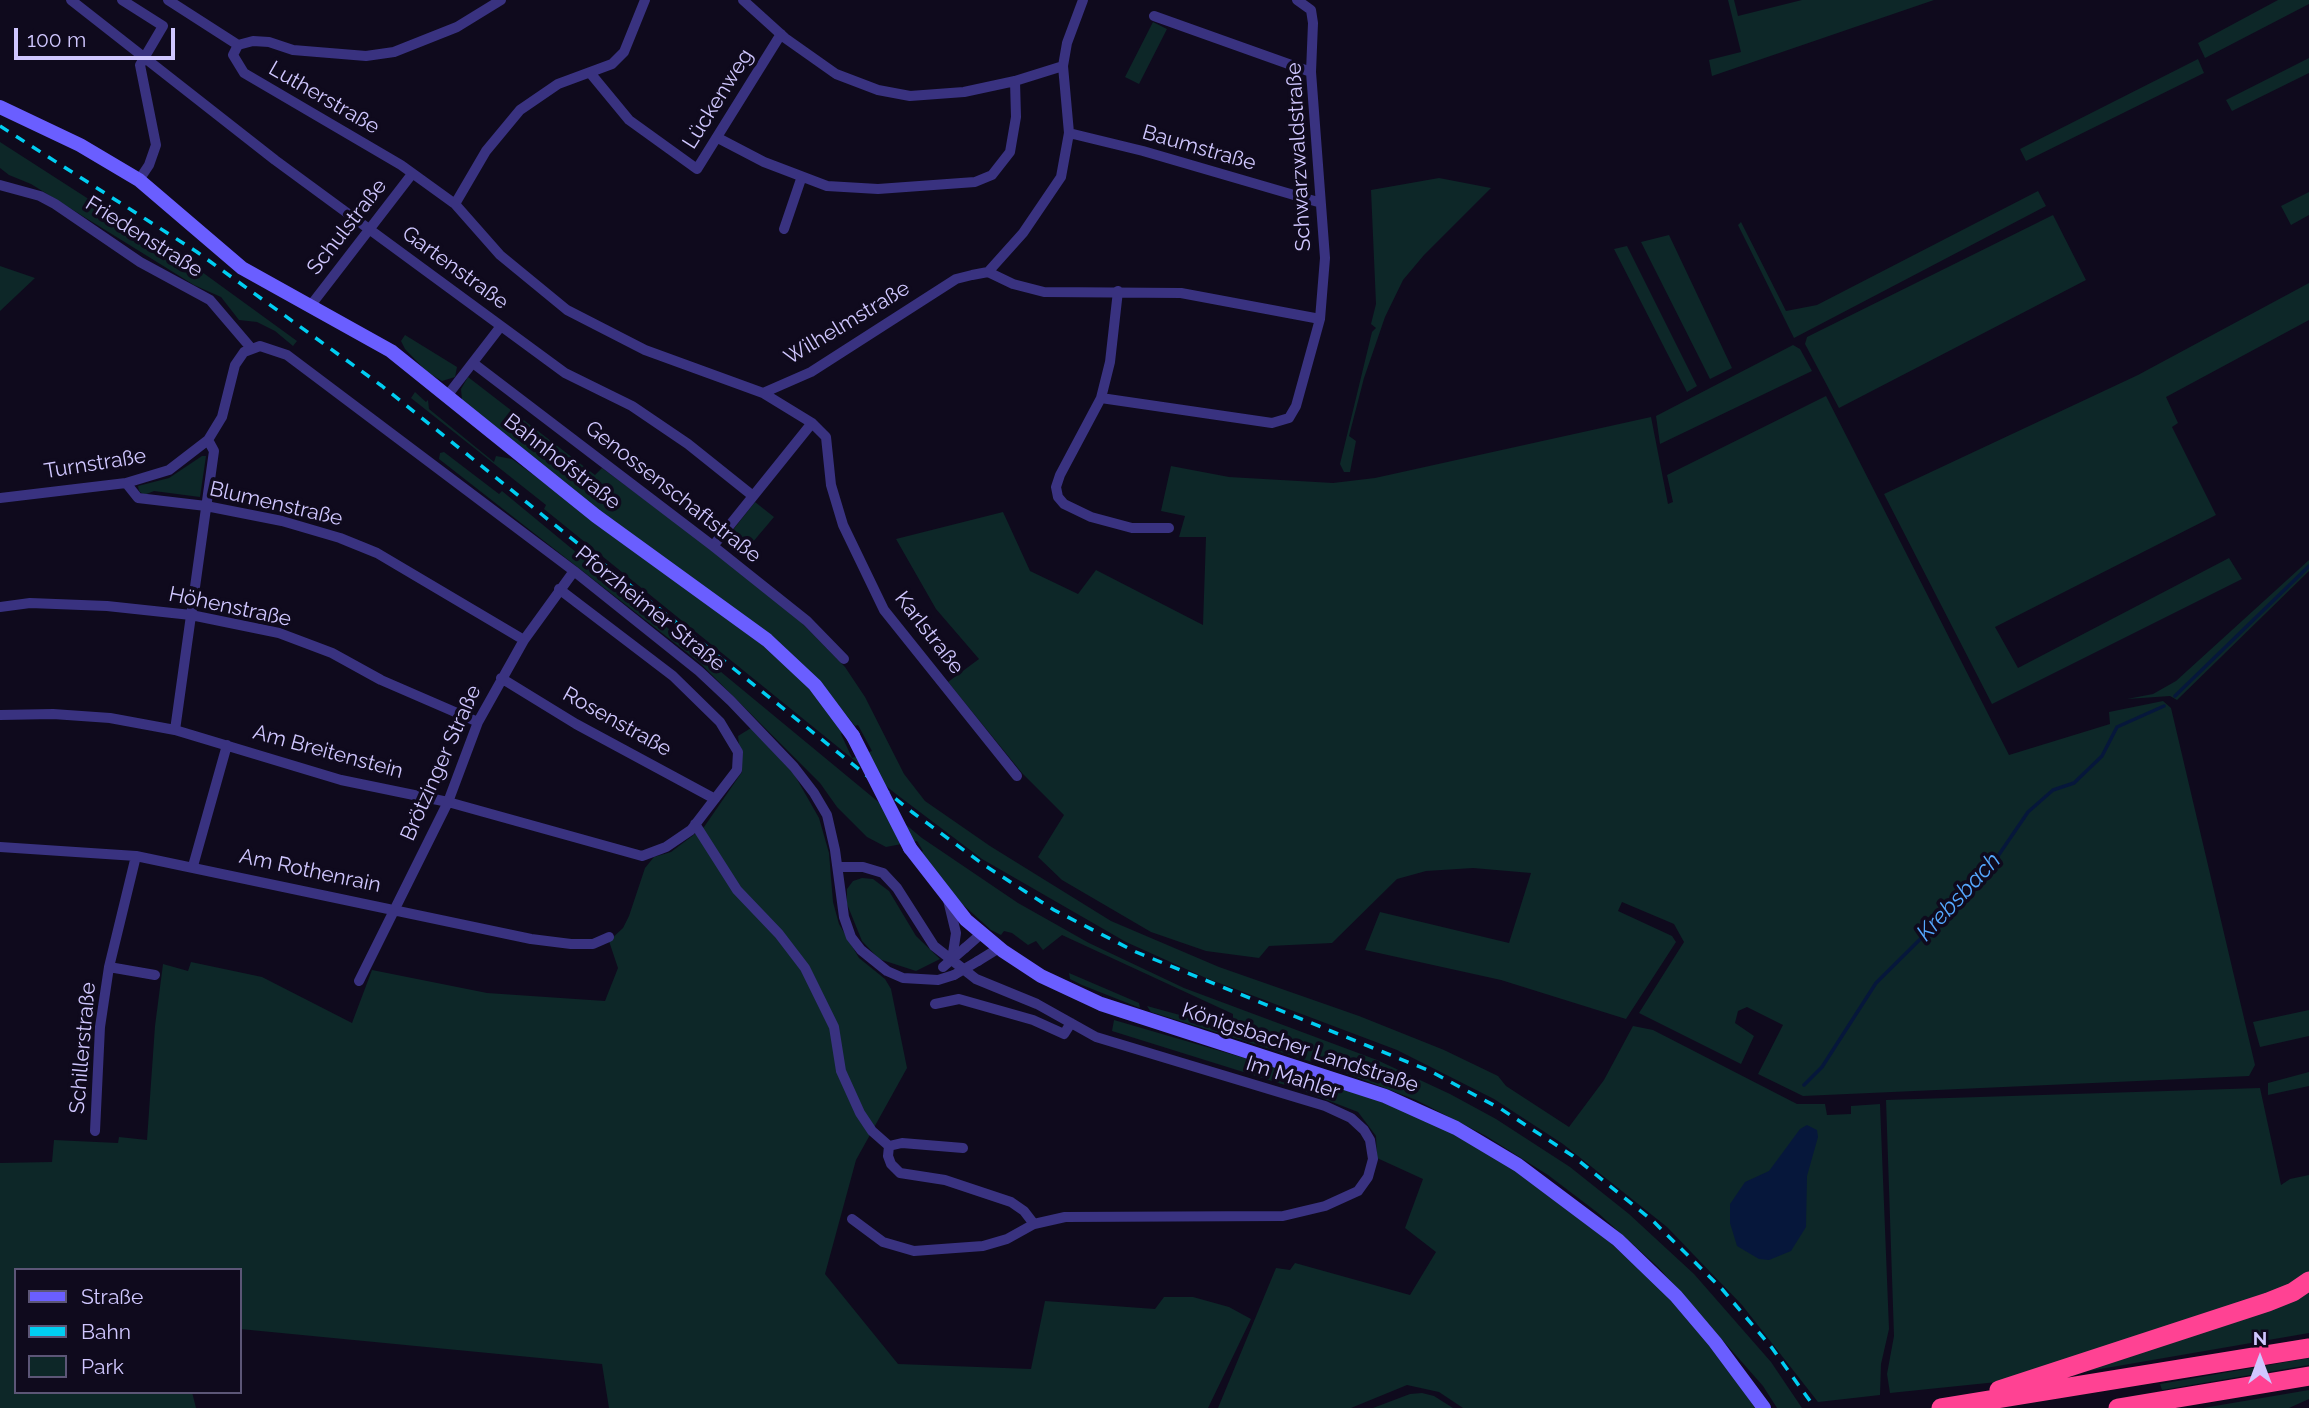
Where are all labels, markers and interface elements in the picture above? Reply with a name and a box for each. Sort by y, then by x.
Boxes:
scale bar [18,14,178,58]
text: 100 m [27,27,86,52]
street label: Lückenweg [677,44,759,154]
street label: Lutherstraße [264,56,384,140]
street label: Schwarzwaldstraße [1281,62,1317,252]
street label: Baumstraße [1139,120,1259,176]
street label: Schulstraße [302,174,392,280]
street label: Friedenstraße [81,191,207,283]
street label: Gartenstraße [397,221,513,315]
street label: Wilhelmstraße [780,276,914,370]
street label: Bahnhofstraße [499,409,625,515]
street label: Genossenschaftstraße [580,416,766,568]
street label: Turnstraße [42,443,148,485]
street label: Blumenstraße [207,476,345,532]
street label: Pforzheimer Straße [570,541,730,677]
street label: Höhenstraße [167,582,293,632]
street label: Karlstraße [889,587,969,679]
street label: Brötzinger Straße [395,681,487,845]
street label: Rosenstraße [558,682,676,762]
street label: Am Breitenstein [250,720,406,784]
street label: Am Rothenrain [237,844,383,898]
water label: Krebsbach [1911,847,2007,947]
street label: Schillerstraße [65,981,101,1115]
street label: Königsbacher Landstraße [1178,998,1422,1098]
street label: Im Mahler [1243,1051,1343,1105]
legend [14,1268,242,1394]
text: Straße [81,1284,143,1309]
text: Bahn [81,1319,131,1344]
north arrow [2225,1324,2295,1394]
text: N [2253,1327,2267,1349]
text: Park [81,1354,124,1379]

